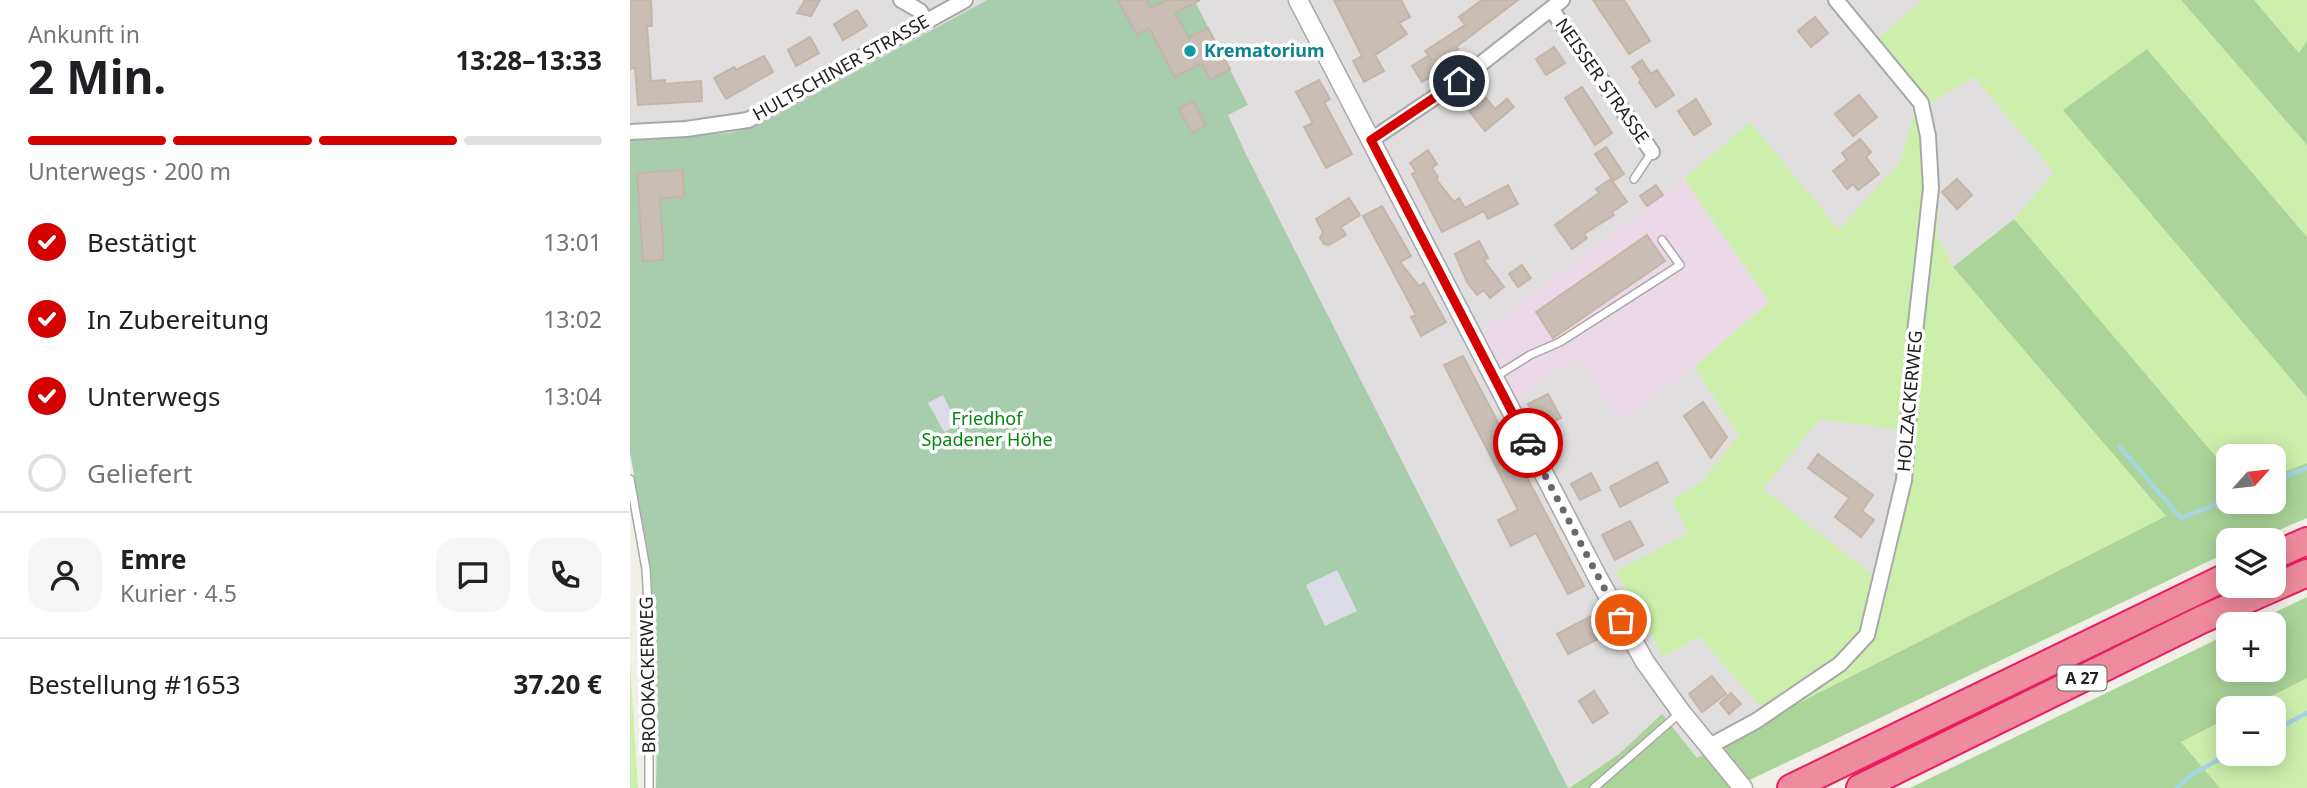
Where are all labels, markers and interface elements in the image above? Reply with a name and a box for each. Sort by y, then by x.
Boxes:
street label: HULTSCHINER STRASSE [748,9,933,126]
street label: NEISSER STRASSE [1551,13,1655,148]
text: Ankunft in [28,18,140,50]
place label: Krematorium [1204,38,1324,62]
text: 13:28–13:33 [455,42,602,78]
marker: Krematorium [1182,43,1198,59]
text: 2 Min. [28,45,166,107]
pin [1429,51,1489,111]
icon: home [1440,62,1478,100]
text: Unterwegs · 200 m [28,155,231,187]
icon: check [28,223,66,261]
text: Bestätigt [87,224,196,260]
text: 13:01 [543,226,602,258]
icon: check [28,300,66,338]
text: In Zubereitung [87,301,269,337]
text: 13:02 [543,303,602,335]
street label: HOLZACKERWEG [1891,329,1927,473]
icon: check [28,377,66,415]
text: Unterwegs [87,378,220,414]
text: 13:04 [543,380,602,412]
park label: Friedhof Spadener Höhe [921,406,1053,451]
courier [1493,408,1563,478]
icon: car [1509,424,1547,462]
north arrow [2216,444,2286,514]
map controls [2216,444,2286,766]
text: Geliefert [87,455,192,491]
button: layers [2216,528,2286,598]
button: person [28,538,102,612]
button: chat [436,538,510,612]
button: phone [528,538,602,612]
text: Emre [120,541,187,577]
text: Kurier · 4.5 [120,577,237,609]
pin [1591,590,1651,650]
street label: BROOKACKERWEG [634,596,660,754]
icon: bag [1602,601,1640,639]
button: + [2216,612,2286,682]
text: Bestellung #1653 [28,666,241,702]
text: 37.20 € [514,666,602,702]
road number: A 27 [2058,666,2106,691]
button: − [2216,696,2286,766]

